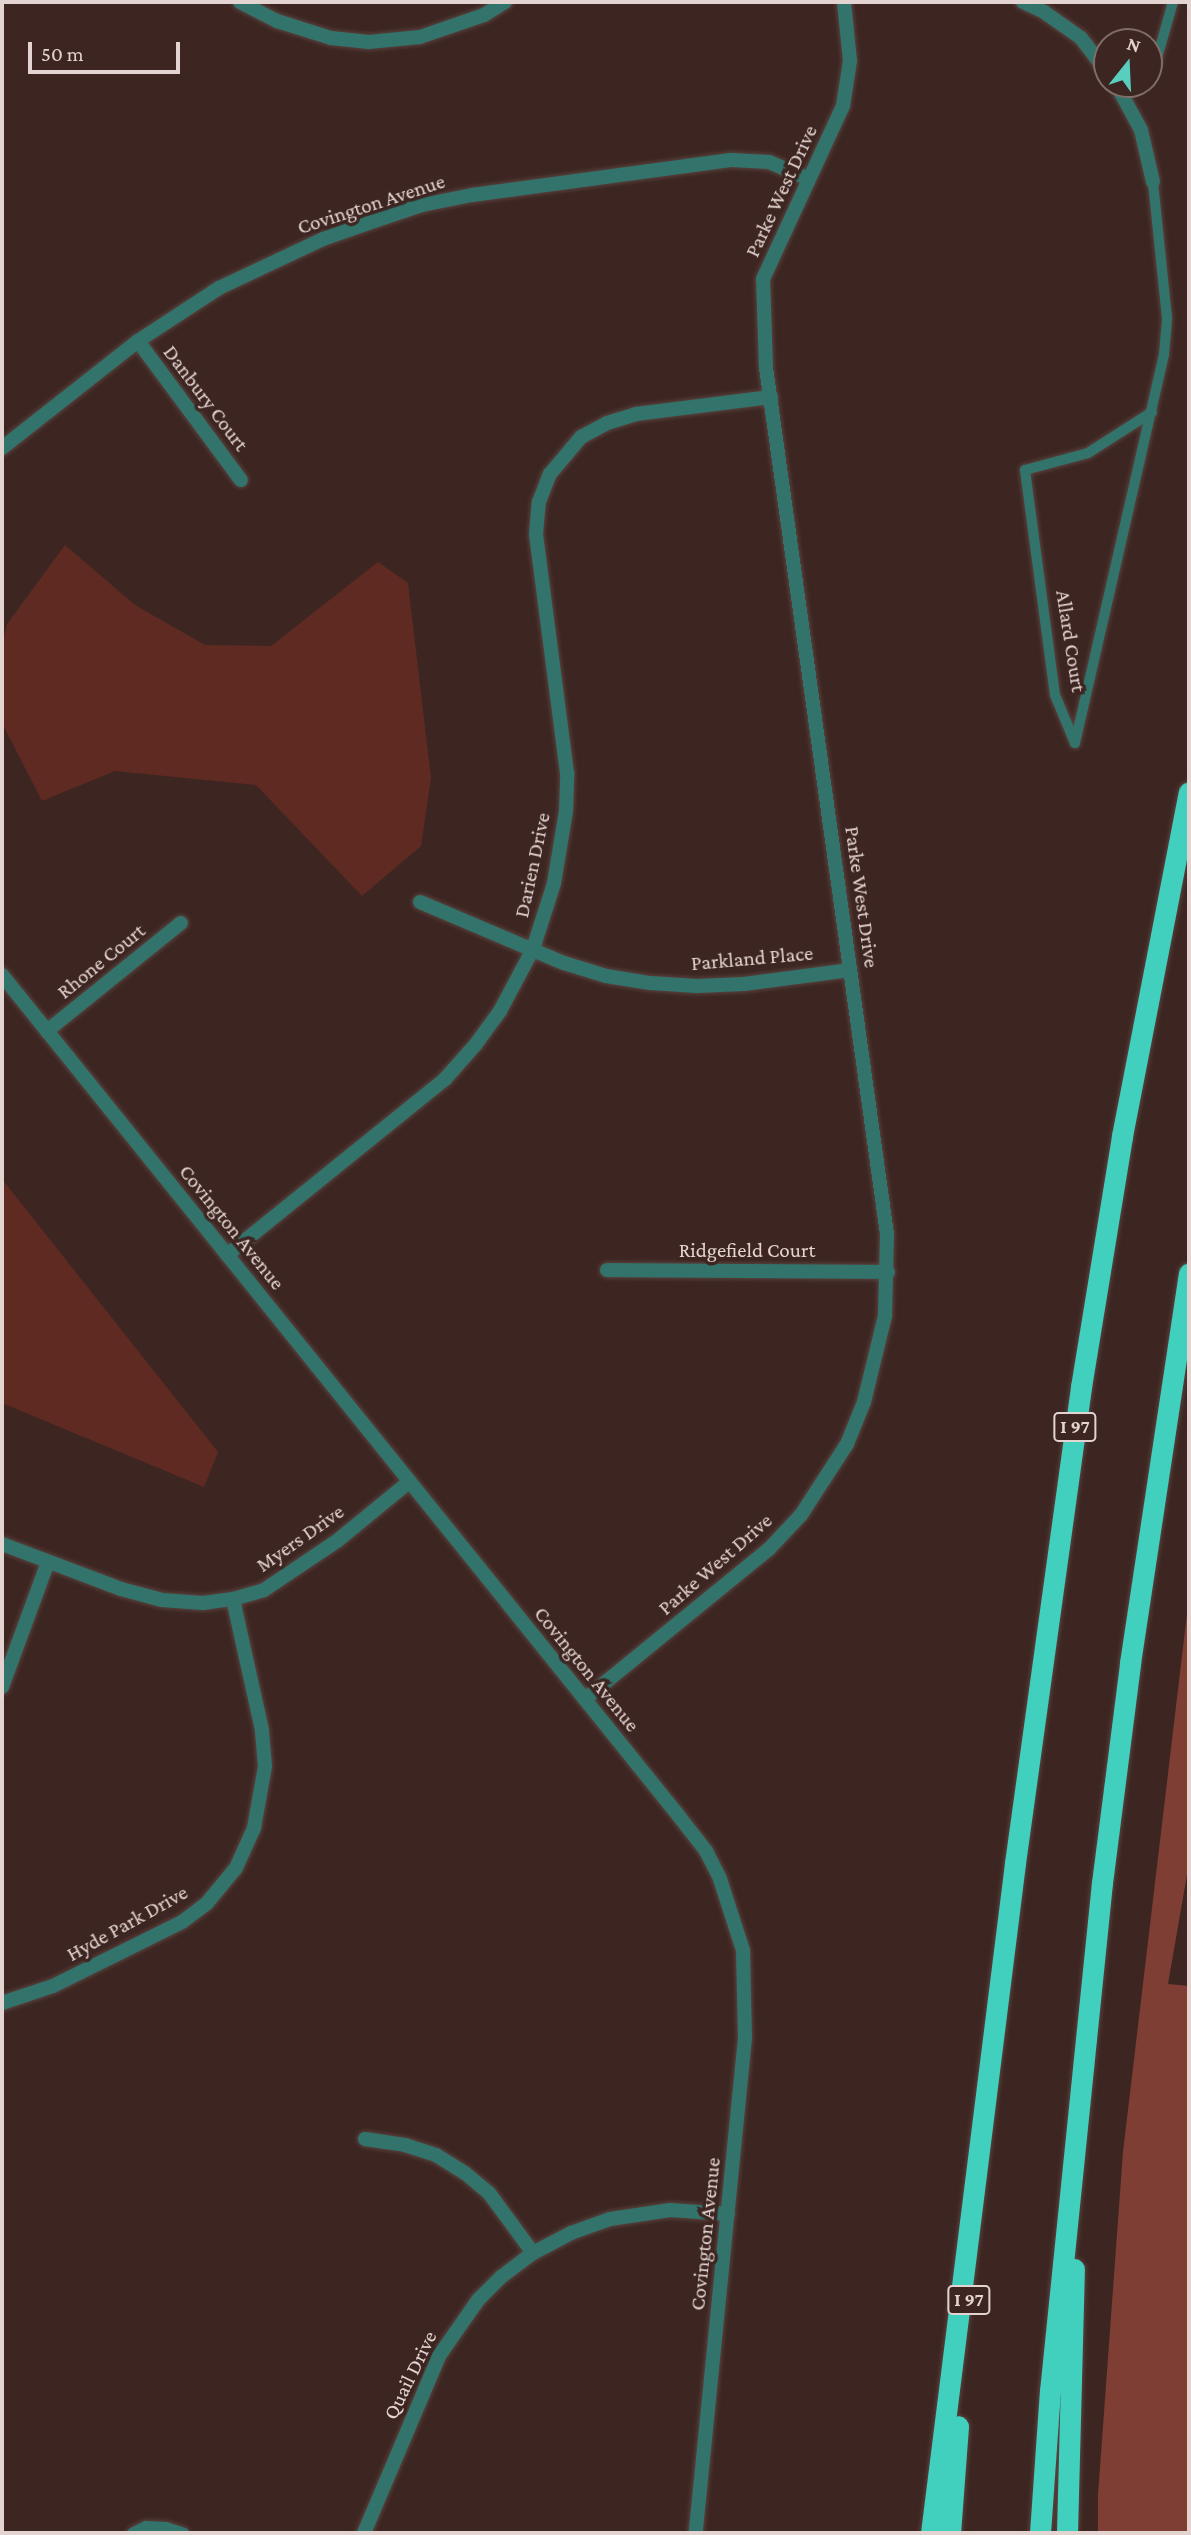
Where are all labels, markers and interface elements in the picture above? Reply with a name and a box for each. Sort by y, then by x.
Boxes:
scale bar [32,28,184,72]
north arrow [1093,28,1163,98]
text: N [1125,32,1143,56]
text: 50 m [41,42,84,66]
street label: Parke West Drive [739,121,823,261]
street label: Covington Avenue [294,168,448,240]
street label: Danbury Court [158,340,254,456]
street label: Allard Court [1051,588,1091,694]
street label: Darien Drive [509,810,555,920]
street label: Parke West Drive [840,825,884,969]
street label: Rhone Court [52,918,150,1004]
street label: Parkland Place [690,940,814,976]
street label: Covington Avenue [174,1159,290,1295]
street label: Ridgefield Court [679,1237,815,1263]
road number: I 97 [1052,1412,1098,1442]
street label: Myers Drive [251,1499,349,1577]
street label: Parke West Drive [653,1508,777,1620]
street label: Covington Avenue [529,1601,645,1737]
street label: Hyde Park Drive [62,1879,192,1967]
street label: Covington Avenue [684,2156,726,2312]
road number: I 97 [946,2284,992,2316]
street label: Quail Drive [378,2327,442,2423]

